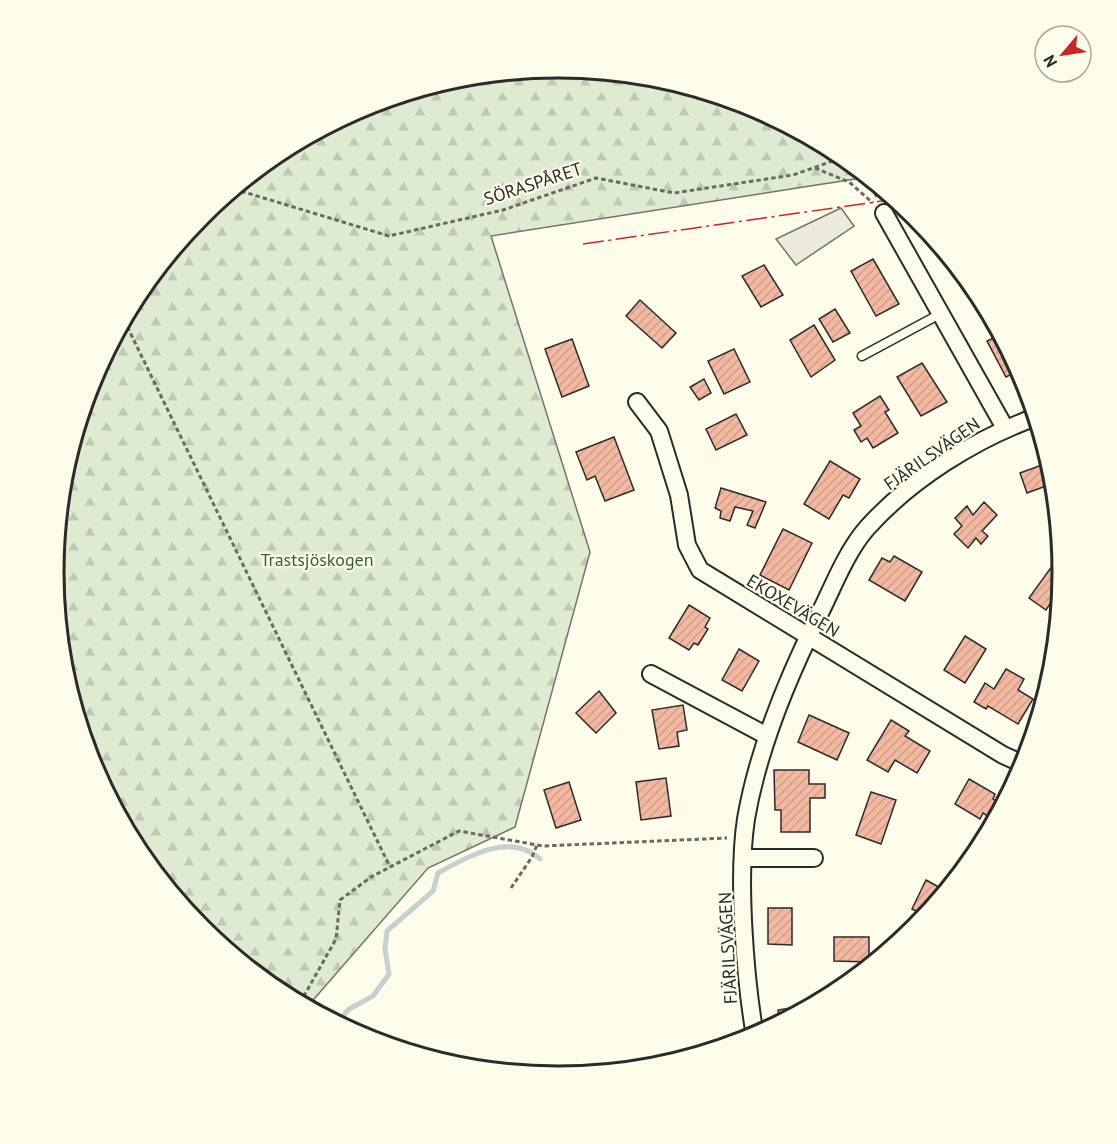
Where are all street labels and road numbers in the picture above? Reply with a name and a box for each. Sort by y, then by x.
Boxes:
street label: SÖRASPÅRET [481,157,585,210]
street label: FJÄRILSVÄGEN [879,412,984,495]
street label: EKOXEVÄGEN [743,569,844,642]
street label: FJÄRILSVÄGEN [713,891,742,1005]

